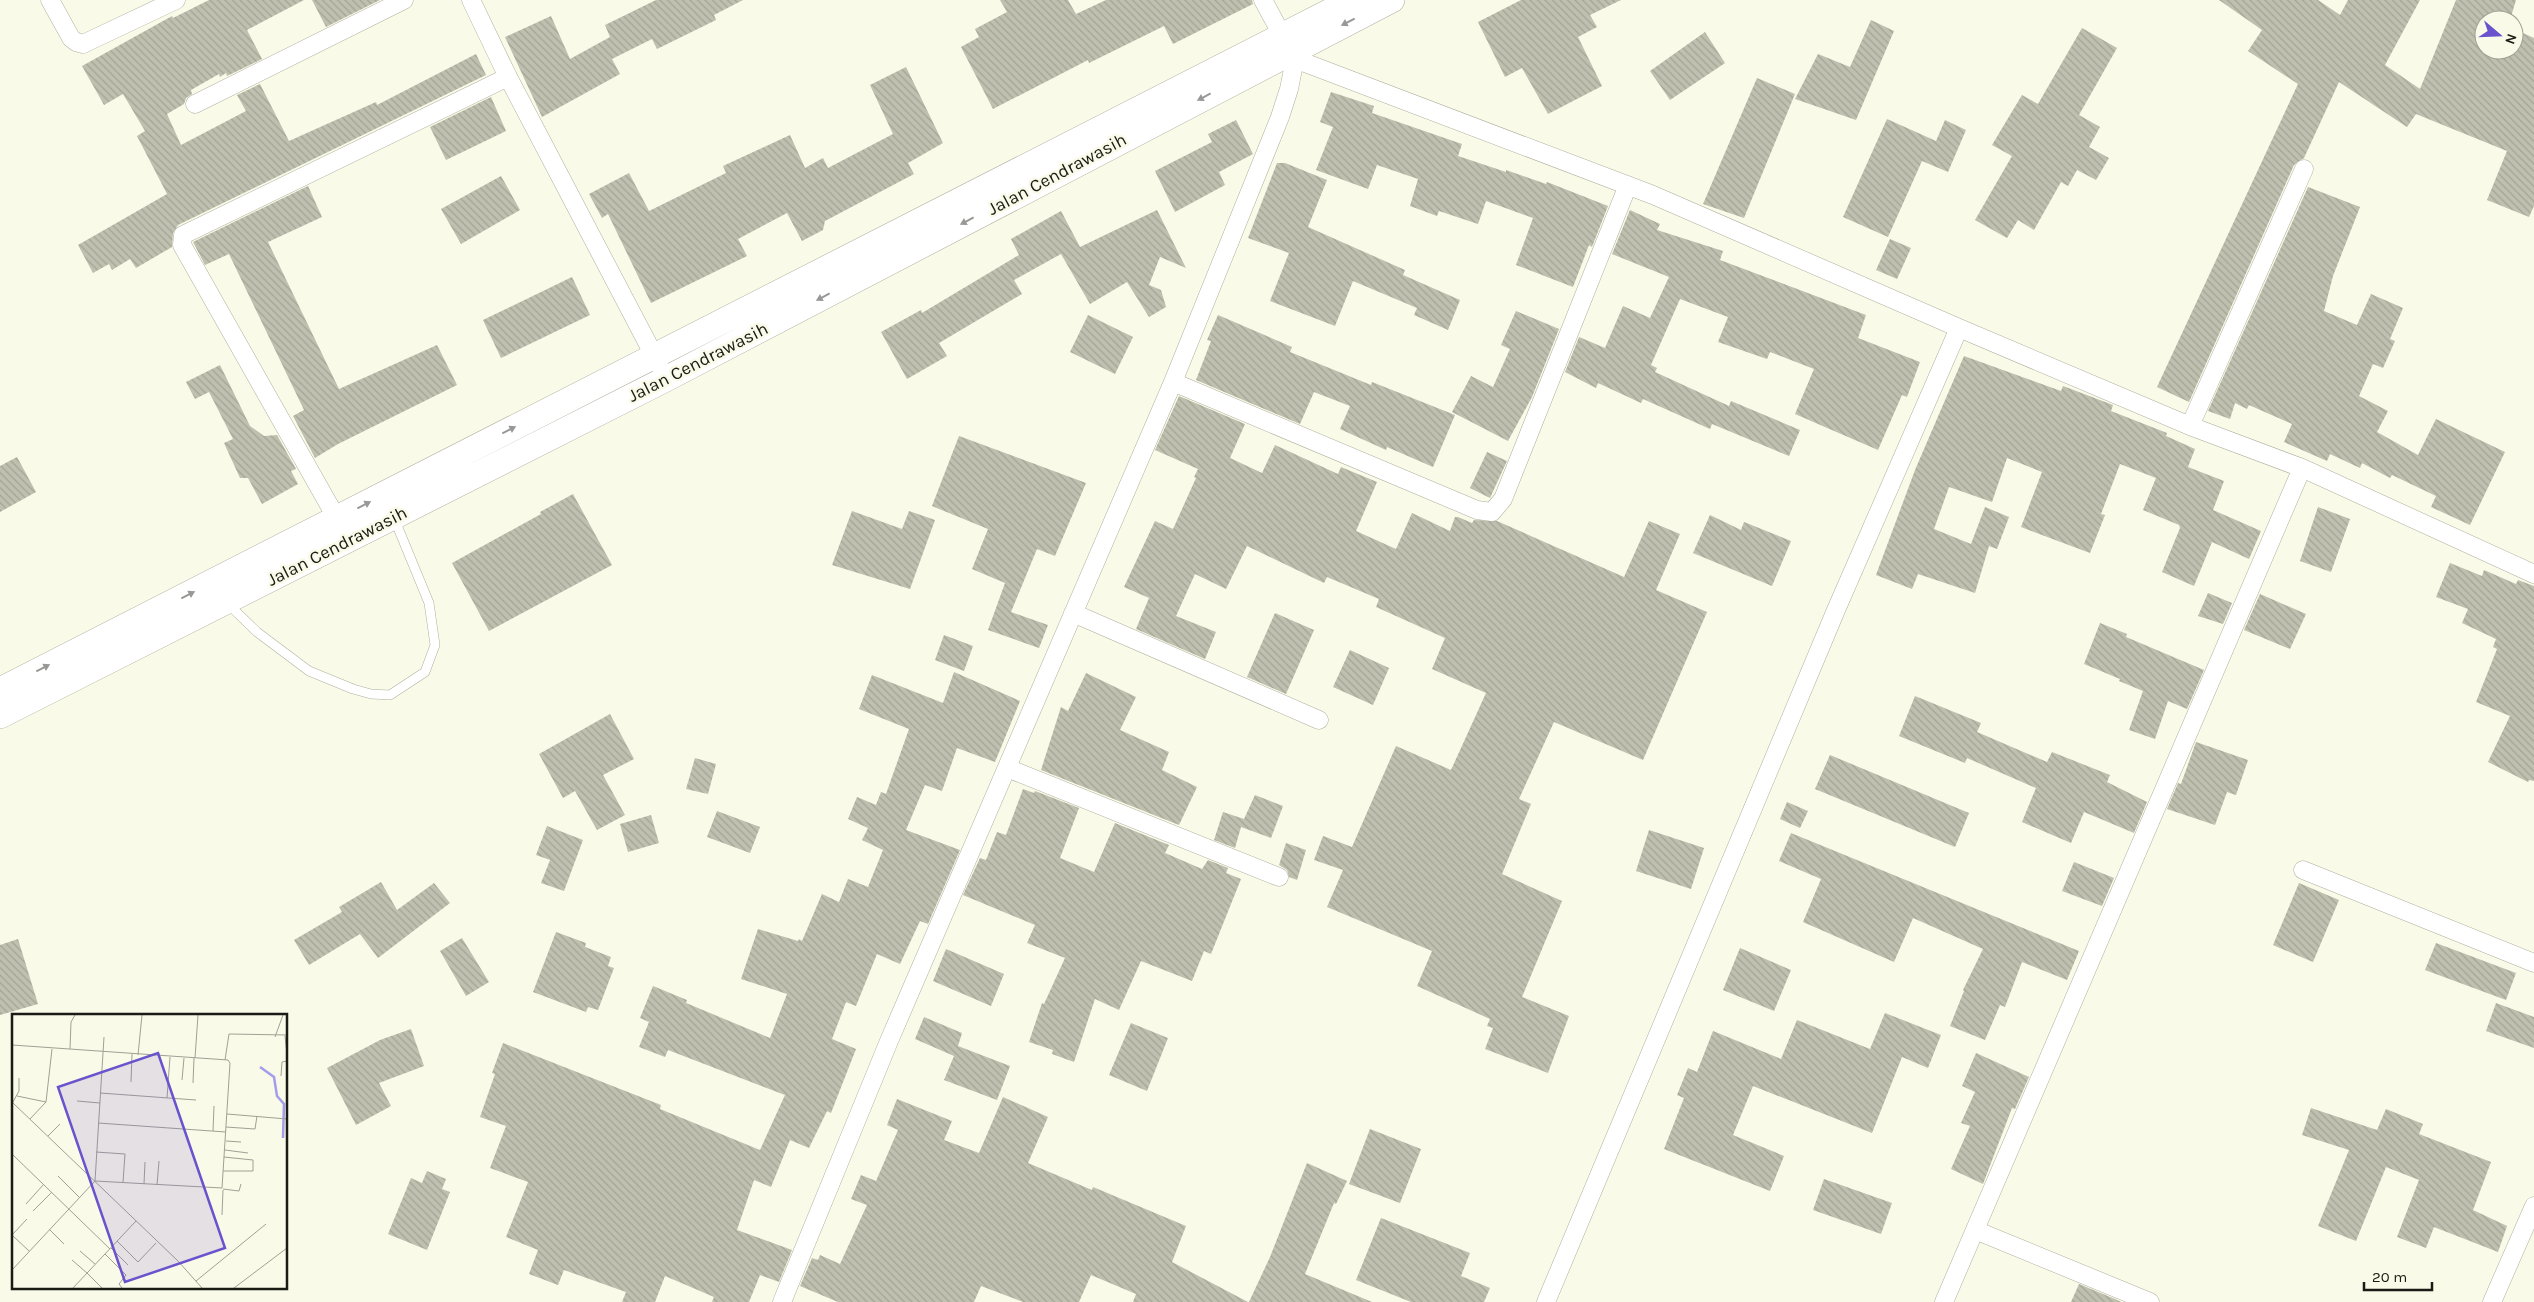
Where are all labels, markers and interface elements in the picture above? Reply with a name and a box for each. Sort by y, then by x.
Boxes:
north arrow [2474,10,2524,60]
one-way arrow [1341,18,1355,26]
text: N [2501,32,2520,47]
one-way arrow [1196,93,1211,101]
street label: Jalan Cendrawasih [984,128,1130,220]
one-way arrow [960,217,974,225]
one-way arrow [816,293,830,301]
street label: Jalan Cendrawasih [624,317,772,407]
one-way arrow [501,426,516,434]
street label: Jalan Cendrawasih [263,501,411,591]
one-way arrow [357,501,372,509]
one-way arrow [181,591,196,599]
one-way arrow [36,664,51,672]
inset map [12,1014,288,1290]
scale bar [2364,1260,2432,1292]
text: 20 m [2372,1268,2407,1286]

